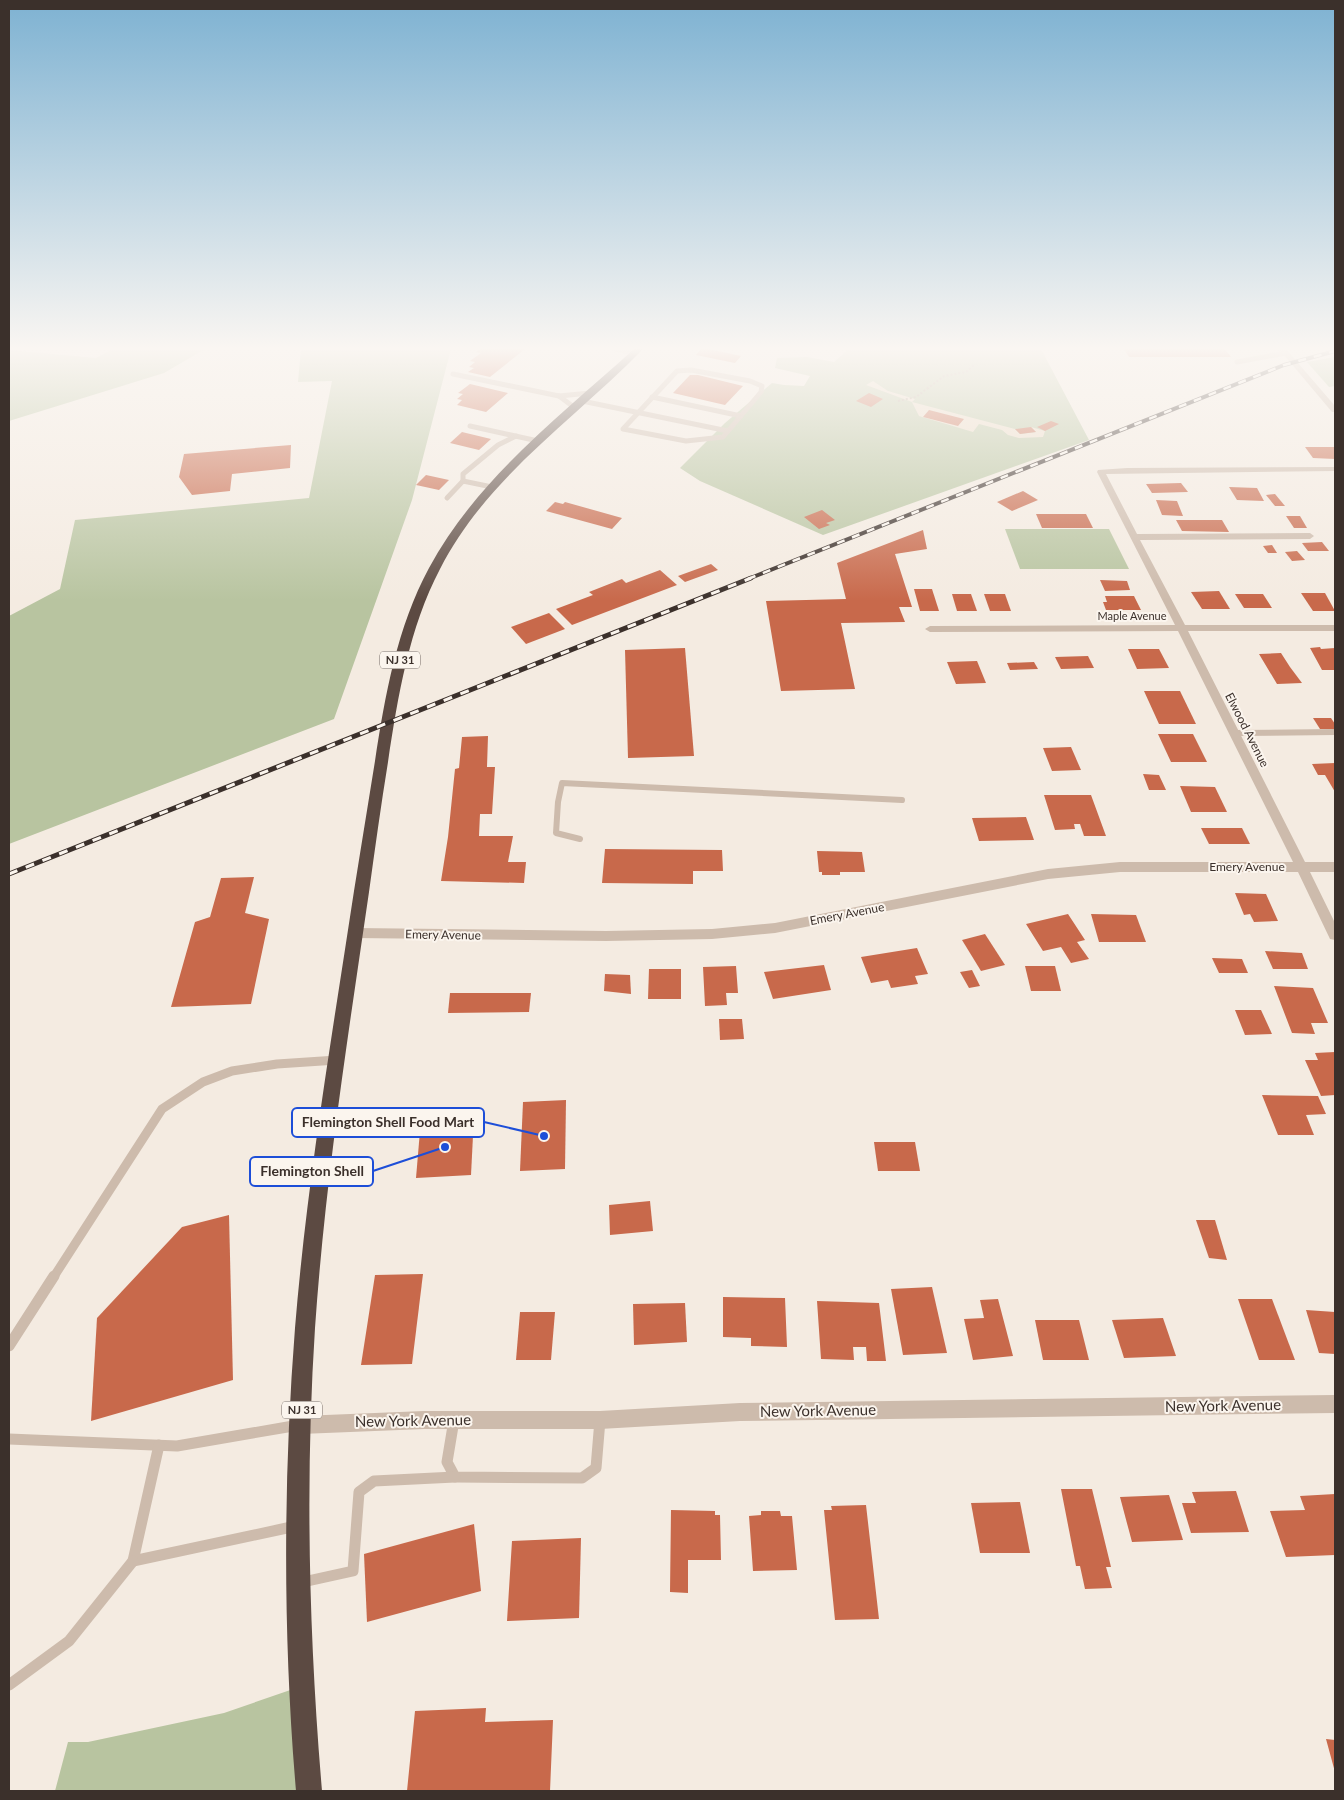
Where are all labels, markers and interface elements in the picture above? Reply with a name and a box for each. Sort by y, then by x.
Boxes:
street label: Maple Avenue [1098,609,1167,622]
road number: NJ 31 [380,652,420,668]
street label: Elwood Avenue [1222,690,1273,770]
street label: Emery Avenue [1209,859,1285,874]
street label: Emery Avenue [808,899,885,928]
street label: Emery Avenue [405,926,481,943]
callout: Flemington Shell Food Mart [292,1108,484,1137]
text: Flemington Shell Food Mart [302,1113,475,1130]
callout: Flemington Shell [250,1157,373,1186]
text: Flemington Shell [260,1162,364,1179]
street label: New York Avenue [1165,1395,1281,1415]
street label: New York Avenue [760,1400,876,1420]
road number: NJ 31 [282,1402,322,1418]
street label: New York Avenue [355,1410,471,1430]

